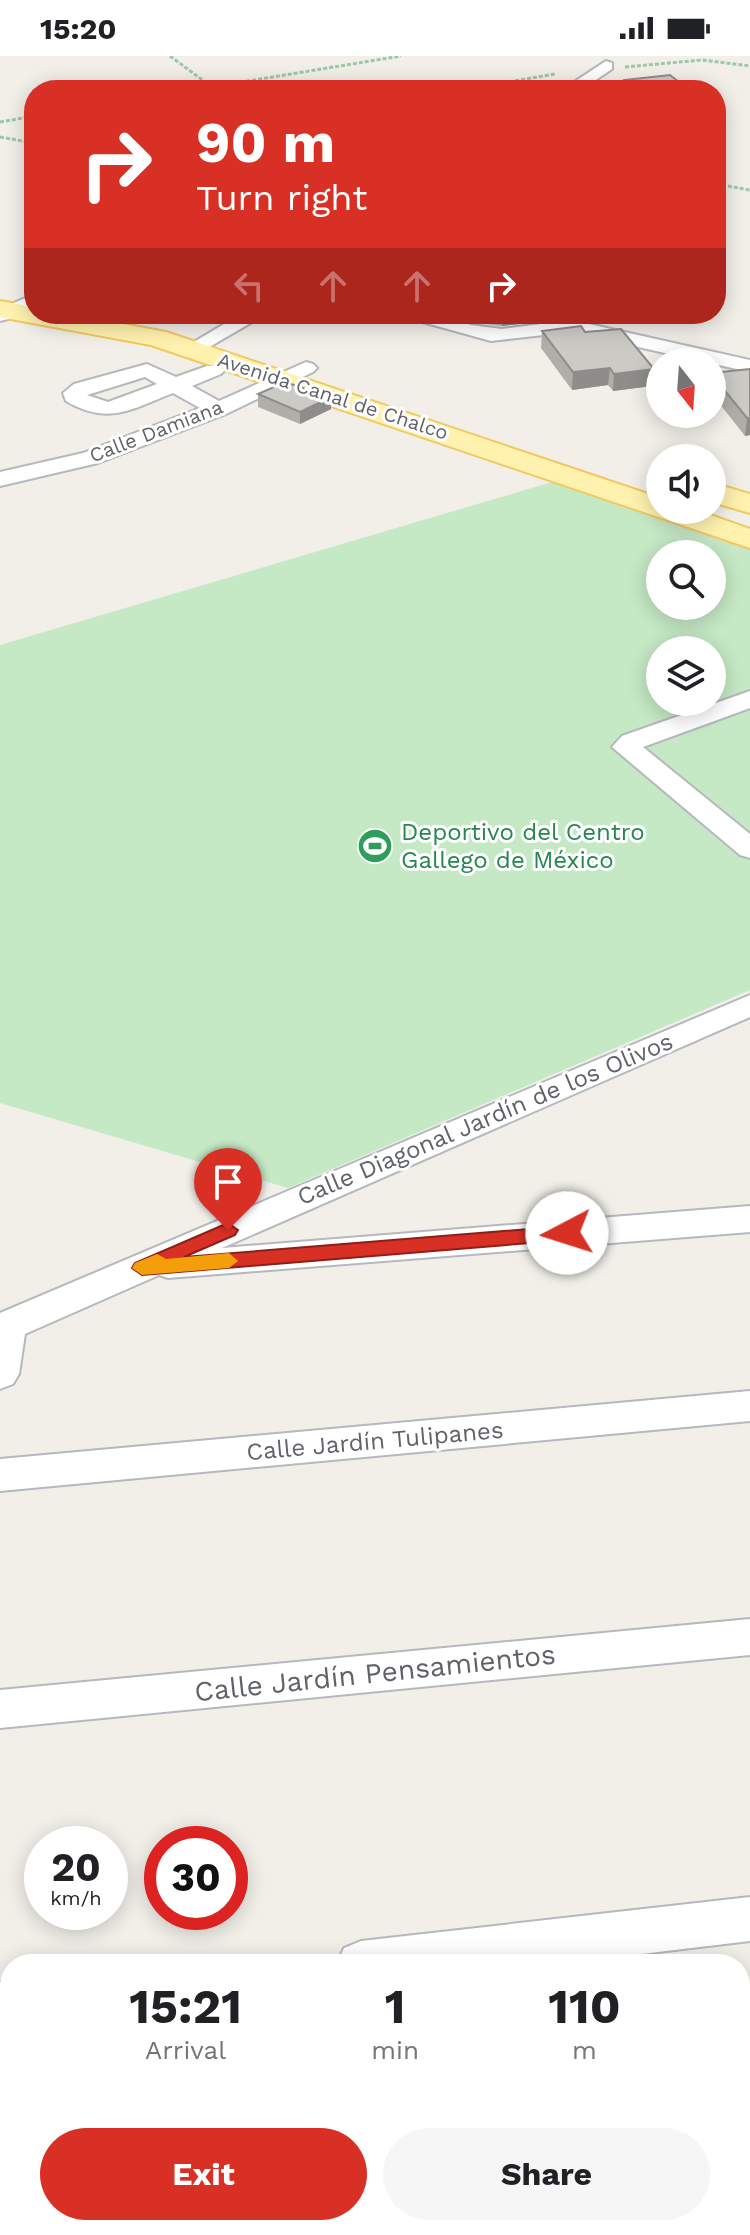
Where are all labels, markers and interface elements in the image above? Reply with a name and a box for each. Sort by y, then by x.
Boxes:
text: 15:20 [40,11,117,46]
text: 90 m [196,110,335,176]
icon: right [64,112,168,216]
text: Turn right [196,177,367,219]
icon: left [227,264,271,308]
icon: ahead [311,264,355,308]
icon: ahead [395,264,439,308]
icon: right [479,264,523,308]
street label: Avenida Canal de Chalco [215,347,451,445]
north arrow [646,348,726,428]
map controls [646,348,726,716]
street label: Calle Damiana [86,395,226,467]
button: sound [646,444,726,524]
button: search [646,540,726,620]
button: layers [646,636,726,716]
place label: Deportivo del Centro Gallego de México [401,818,645,874]
sports icon: Deportivo del Centro Gallego de México [356,827,394,865]
street label: Calle Diagonal Jardín de los Olivos [293,1027,677,1211]
pin [194,1148,262,1230]
icon: arrive [206,1160,250,1204]
position arrow [525,1191,609,1275]
street label: Calle Jardín Tulipanes [245,1416,505,1466]
street label: Calle Jardín Pensamientos [193,1638,557,1708]
speed limit sign: 30 [144,1826,248,1930]
text: 20 [51,1844,101,1891]
text: km/h [50,1886,102,1910]
text: 15:21 [129,1978,242,2035]
text: 1 [385,1978,405,2035]
text: 110 [548,1978,621,2035]
text: Arrival [145,2035,226,2065]
text: min [371,2035,419,2065]
text: m [572,2035,597,2065]
button: Exit [40,2128,367,2220]
button: Share [383,2128,710,2220]

